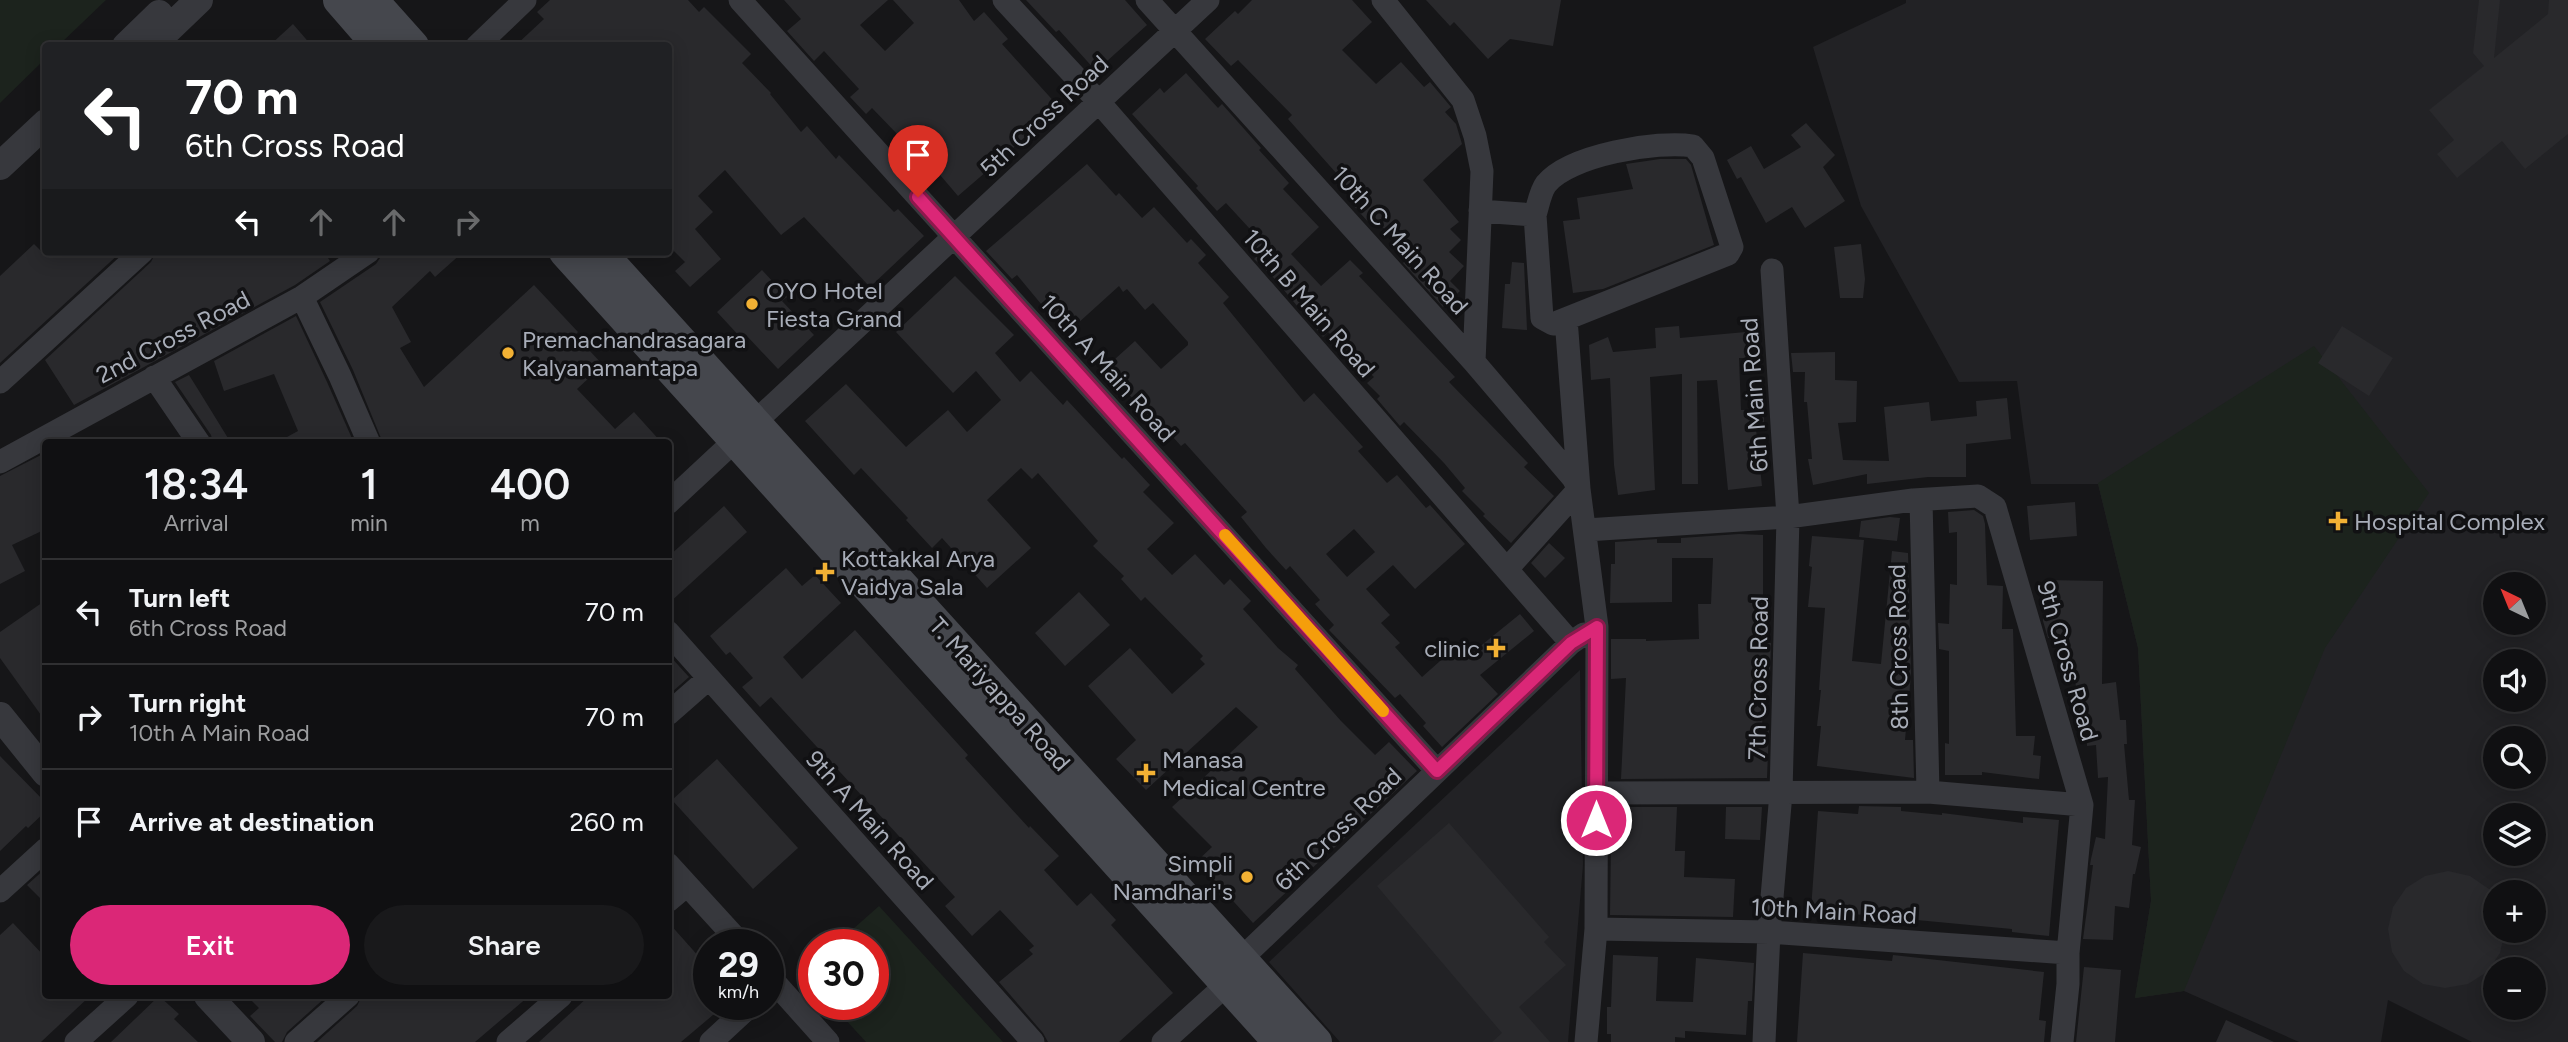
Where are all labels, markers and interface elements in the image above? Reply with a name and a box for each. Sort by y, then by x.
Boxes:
street label: 5th Cross Road [974,49,1114,183]
text: 70 m [185,67,298,126]
icon: left [70,70,161,161]
pin [888,125,948,197]
text: 6th Cross Road [185,127,405,165]
icon: arrive [899,136,937,174]
street label: 10th C Main Road [1326,160,1474,320]
icon: left [229,203,267,241]
icon: ahead [302,203,340,241]
icon: ahead [375,203,413,241]
icon: right [448,203,486,241]
street label: 10th B Main Road [1237,223,1381,383]
place label: OYO Hotel Fiesta Grand [766,276,902,333]
street label: 2nd Cross Road [91,284,255,390]
street label: 10th A Main Road [1034,288,1182,448]
marker: OYO Hotel Fiesta Grand [744,296,760,312]
street label: 6th Main Road [1734,317,1774,473]
place label: Premachandrasagara Kalyanamantapa [522,325,746,382]
marker: Premachandrasagara Kalyanamantapa [500,345,516,361]
text: 18:34 [144,459,248,510]
text: 1 [360,459,378,510]
text: 400 [490,459,570,510]
place label: Hospital Complex [2354,507,2545,536]
text: Arrival [164,509,229,537]
text: min [350,509,388,537]
text: m [520,509,540,537]
marker: Hospital Complex [2328,511,2348,531]
place label: Kottakkal Arya Vaidya Sala [841,544,995,601]
marker: Kottakkal Arya Vaidya Sala [815,562,835,582]
street label: 8th Cross Road [1882,564,1914,730]
north arrow [2483,572,2546,635]
map controls [2483,572,2546,1020]
street label: 9th Cross Road [2031,578,2105,744]
text: Turn left [129,582,230,614]
icon: left [70,593,108,631]
text: 70 m [585,596,644,628]
street label: 7th Cross Road [1742,596,1774,760]
street label: T. Mariyappa Road [923,611,1077,777]
text: 6th Cross Road [129,614,287,642]
place label: clinic [1424,634,1480,663]
marker: clinic [1486,638,1506,658]
button: sound [2483,649,2546,712]
text: Turn right [129,687,246,719]
icon: right [70,698,108,736]
text: 70 m [585,701,644,733]
text: 10th A Main Road [129,719,310,747]
button: search [2483,726,2546,789]
street label: 9th A Main Road [800,745,940,895]
place label: Manasa Medical Centre [1162,745,1326,802]
street label: 6th Cross Road [1269,761,1407,897]
marker: Manasa Medical Centre [1136,763,1156,783]
position arrow [1559,783,1633,857]
icon: arrive [70,803,108,841]
button: layers [2483,803,2546,866]
text: Arrive at destination [129,806,374,838]
text: 260 m [570,806,644,838]
place label: Simpli Namdhari's [1112,849,1233,906]
marker: Simpli Namdhari's [1239,869,1255,885]
button: + [2483,880,2546,943]
street label: 10th Main Road [1750,892,1918,930]
button: Exit [70,905,350,985]
button: Share [364,905,644,985]
speed limit sign: 30 [798,929,889,1020]
text: 29 [718,944,759,986]
button: − [2483,957,2546,1020]
text: km/h [718,981,759,1003]

